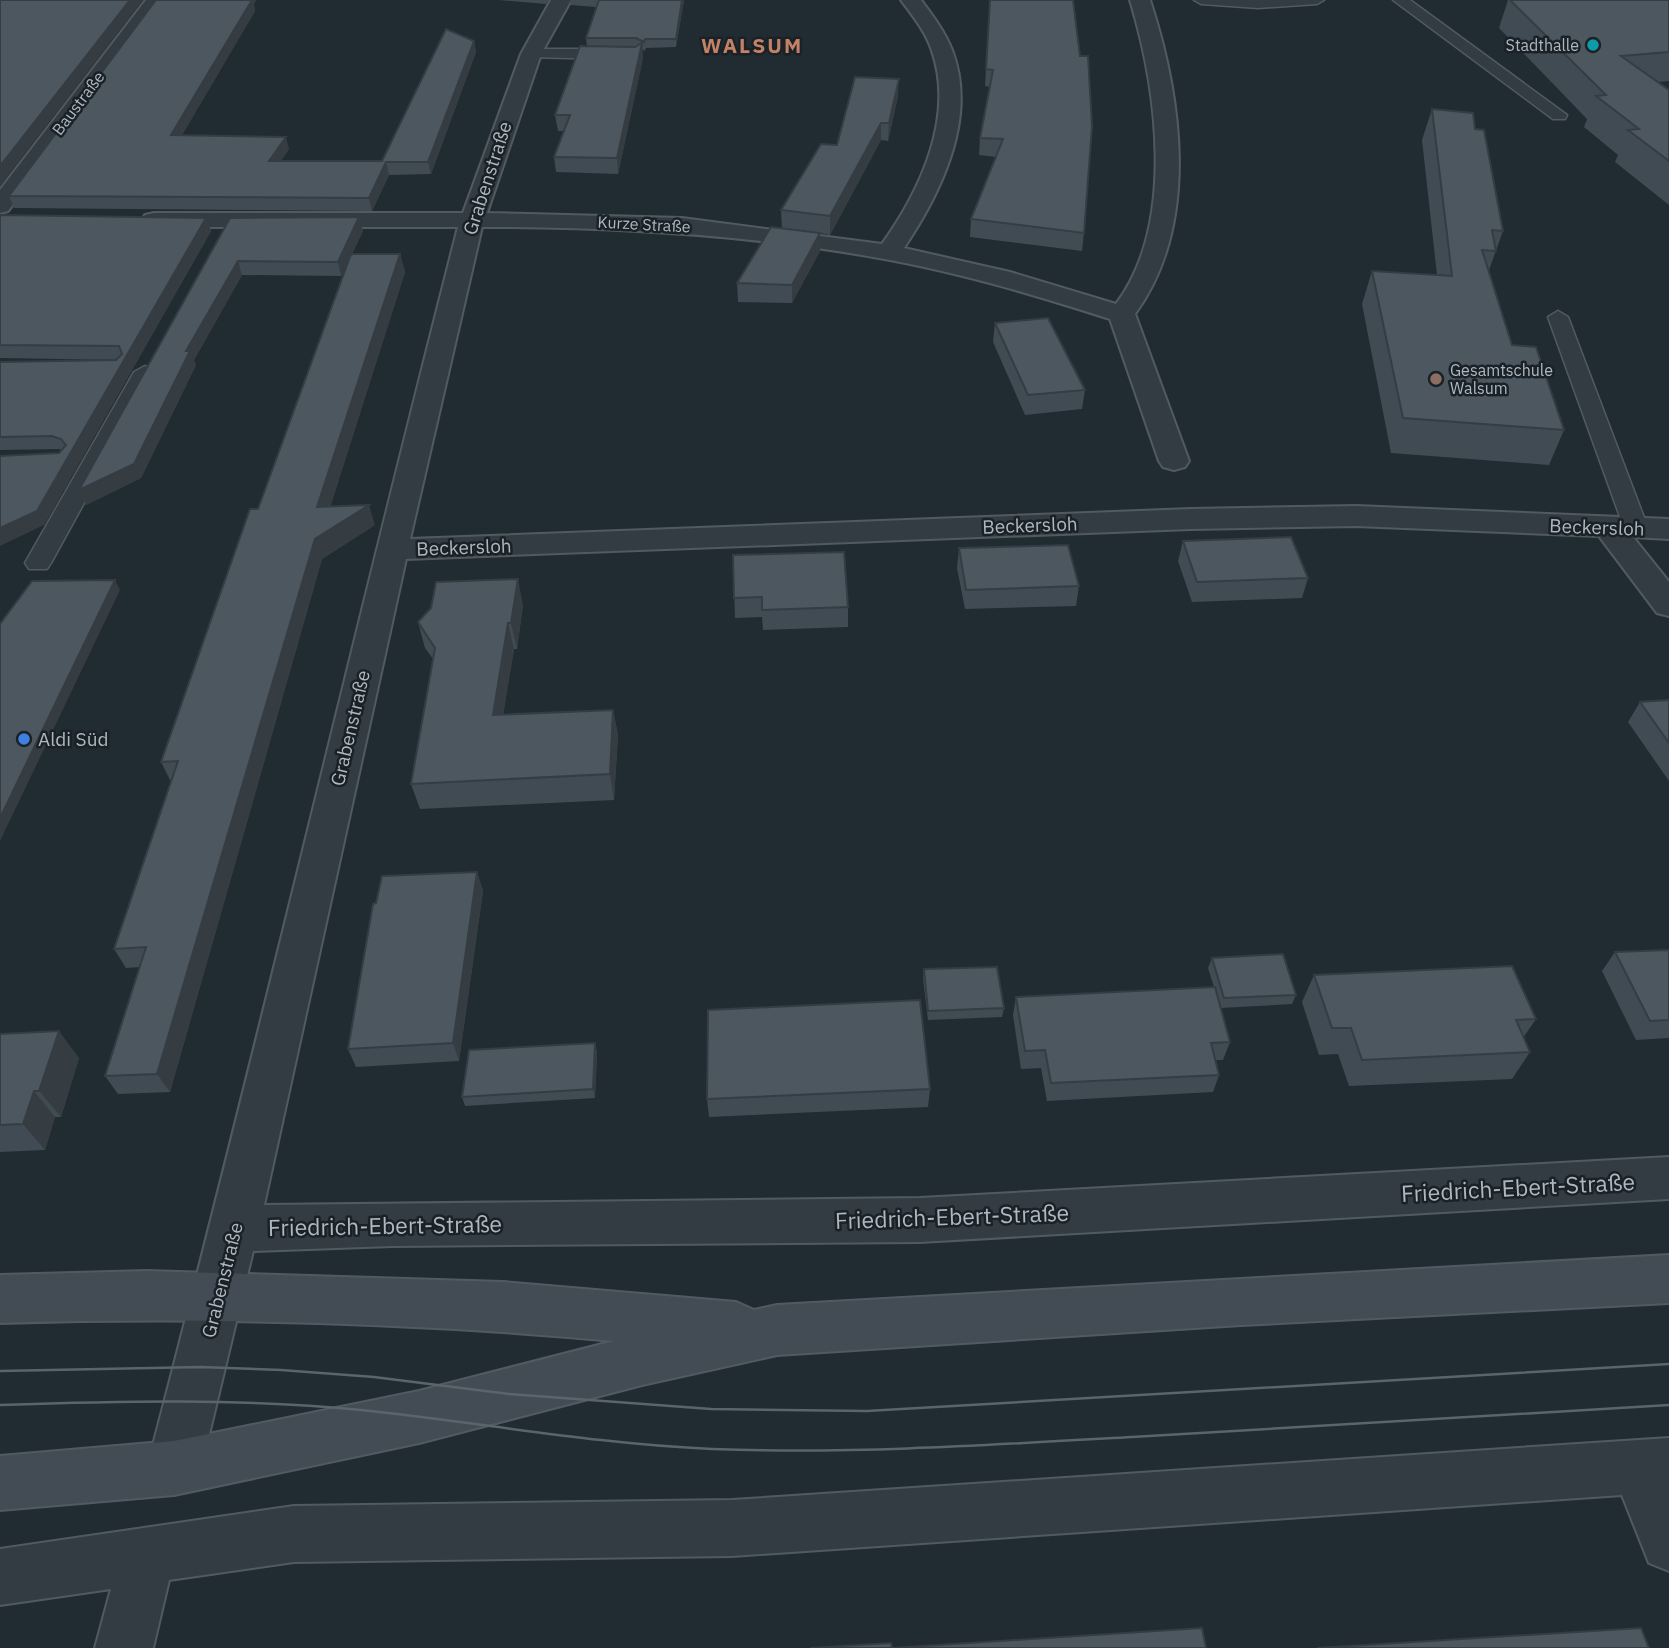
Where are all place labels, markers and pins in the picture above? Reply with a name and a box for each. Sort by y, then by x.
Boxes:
place label: Stadthalle [1506,35,1579,55]
marker: Stadthalle [1585,37,1601,53]
place label: Gesamtschule Walsum [1450,360,1553,398]
marker: Gesamtschule Walsum [1428,371,1444,387]
place label: Aldi Süd [38,727,108,751]
marker: Aldi Süd [16,731,32,747]

